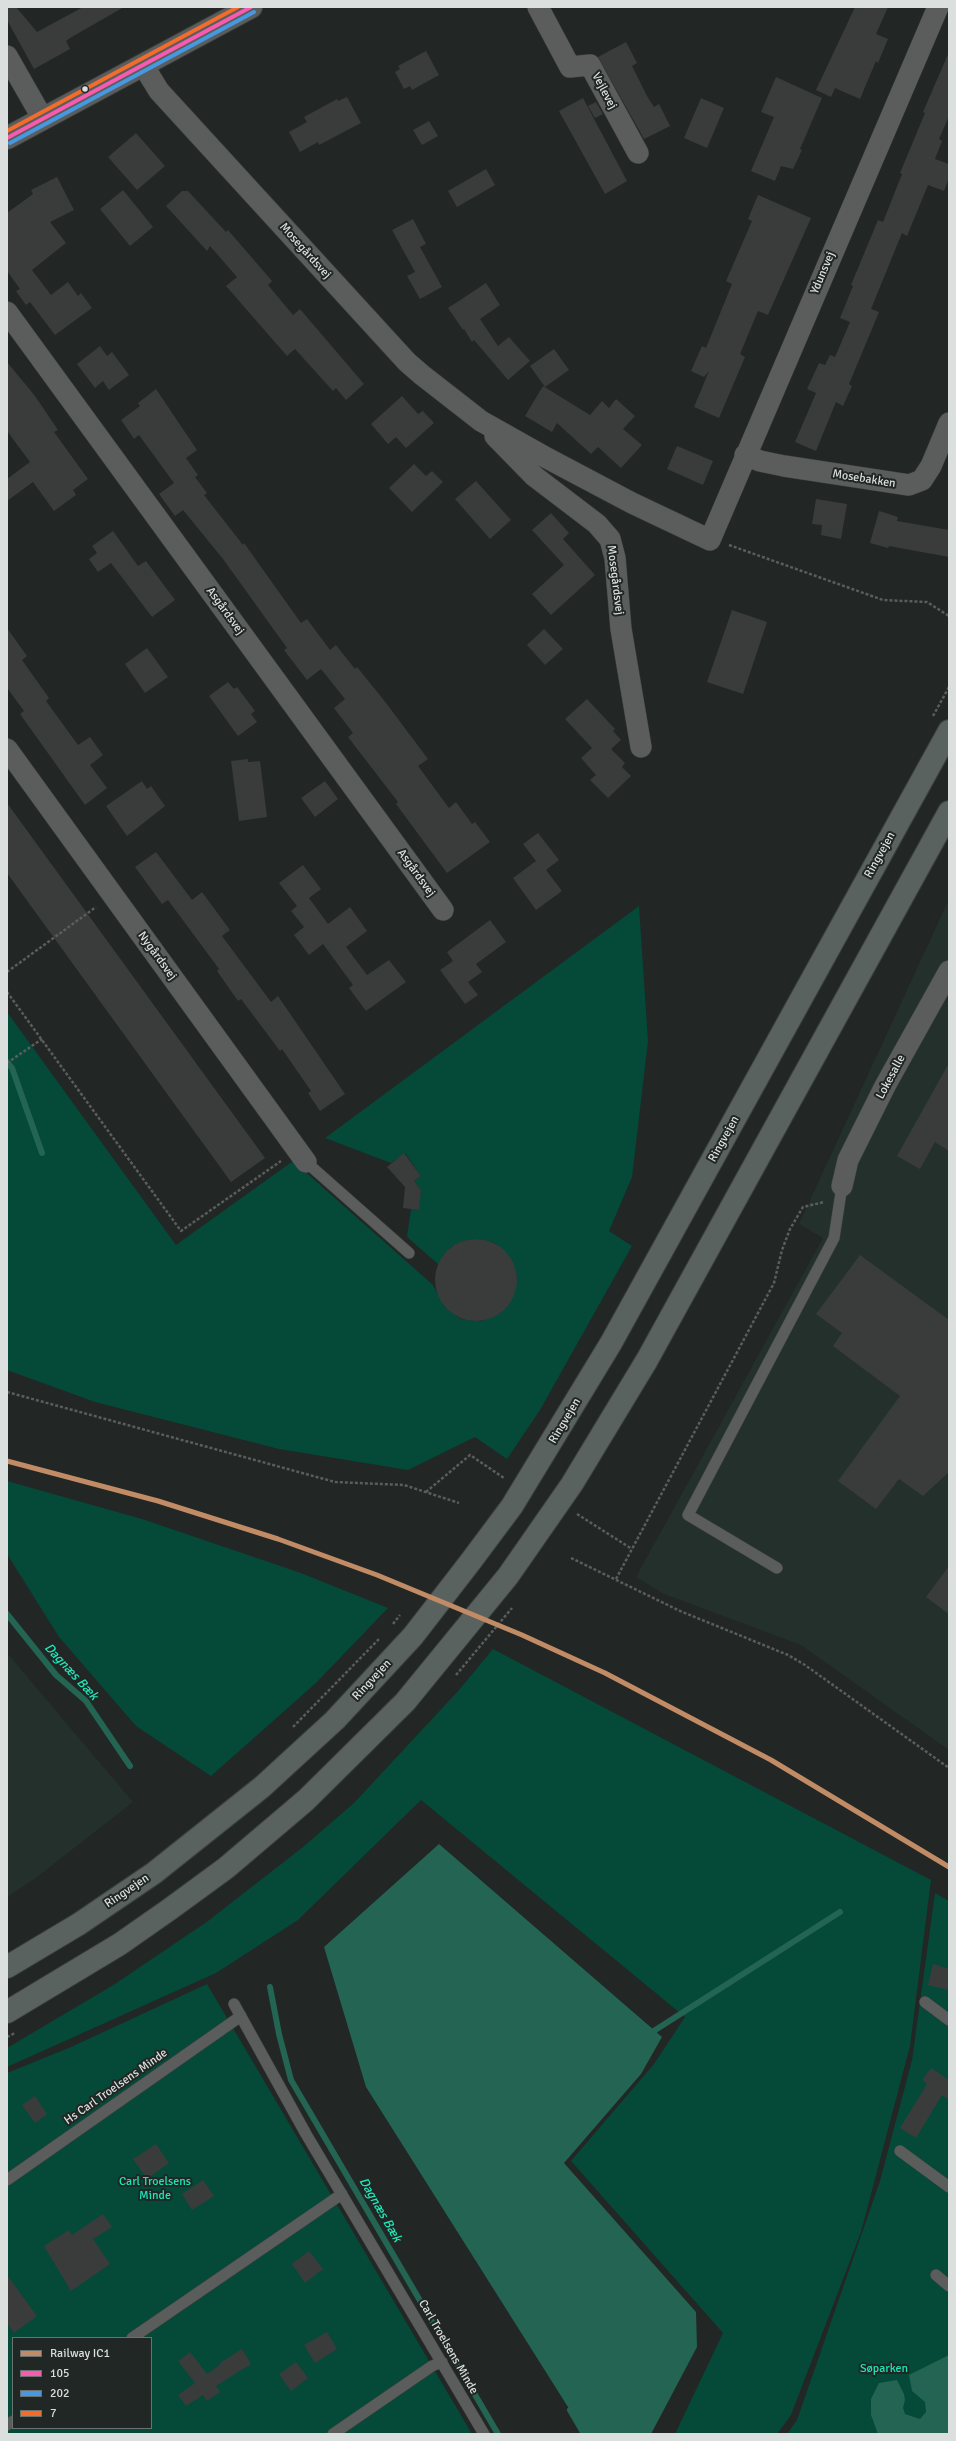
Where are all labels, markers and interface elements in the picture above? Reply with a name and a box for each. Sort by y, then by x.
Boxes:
street label: Vejlevej [588,70,620,112]
unlabelled marker [80,84,90,94]
street label: Mosegårdsvej [276,220,334,282]
street label: Ydunsvej [808,250,838,296]
street label: Mosebakken [831,467,897,491]
street label: Mosegårdsvej [604,544,626,616]
street label: Asgårdsvej [203,584,247,638]
street label: Ringvejen [861,829,899,881]
street label: Asgårdsvej [394,846,438,900]
street label: Nygårdsvej [135,929,179,983]
street label: Lokesalle [873,1052,909,1102]
street label: Ringvejen [705,1113,743,1165]
street label: Ringvejen [546,1396,584,1446]
water label: Dagnæs Bæk [41,1640,101,1704]
street label: Ringvejen [350,1657,394,1703]
street label: Ringvejen [102,1871,152,1911]
street label: Hs Carl Troelsens Minde [62,2046,170,2128]
park label: Carl Troelsens Minde [119,2175,191,2203]
water label: Dagnæs Bæk [355,2175,405,2245]
street label: Carl Troelsens Minde [415,2297,481,2397]
legend [12,2337,152,2429]
text: Railway IC1 [50,2346,110,2361]
park label: Søparken [860,2362,908,2376]
text: 105 [50,2366,69,2381]
text: 202 [50,2386,69,2401]
text: 7 [50,2406,56,2421]

